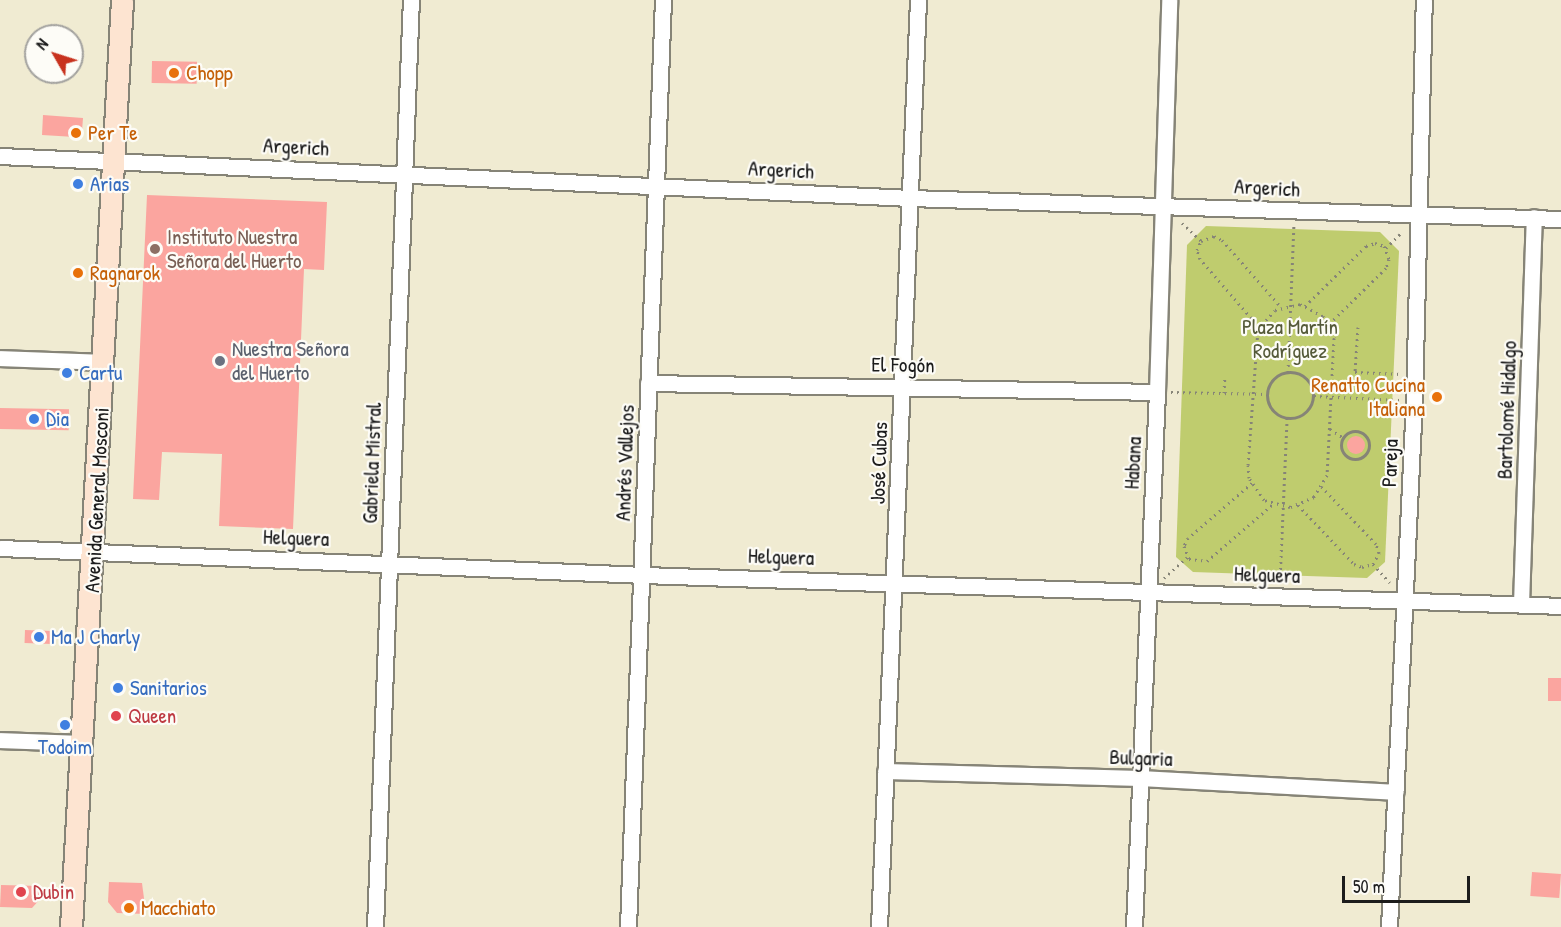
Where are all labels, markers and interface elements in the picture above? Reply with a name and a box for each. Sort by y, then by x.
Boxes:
north arrow [24,24,84,84]
text: N [30,34,53,54]
place label: Chopp [186,60,233,86]
marker: Chopp [167,66,181,80]
place label: Per Te [88,120,138,146]
marker: Per Te [69,126,83,140]
street label: Argerich [262,133,330,161]
street label: Argerich [747,156,815,184]
place label: Arias [90,171,129,197]
street label: Argerich [1233,174,1301,202]
marker: Arias [71,177,85,191]
place label: Instituto Nuestra Señora del Huerto [167,224,301,274]
marker: Instituto Nuestra Señora del Huerto [148,242,162,256]
place label: Ragnarok [90,260,160,286]
marker: Ragnarok [71,266,85,280]
park label: Plaza Martín Rodríguez [1242,314,1338,364]
place label: Nuestra Señora del Huerto [232,336,349,386]
street label: Bartolomé Hidalgo [1492,340,1522,480]
street label: El Fogón [871,352,935,378]
marker: Nuestra Señora del Huerto [213,354,227,368]
place label: Cartu [79,360,122,386]
marker: Cartu [60,366,74,380]
place label: Renatto Cucina Italiana [1311,372,1425,422]
marker: Renatto Cucina Italiana [1430,390,1444,404]
street label: Gabriela Mistral [357,402,387,524]
street label: Andrés Vallejos [610,404,640,522]
place label: Dia [46,406,69,432]
street label: Avenida General Mosconi [80,407,114,593]
marker: Dia [27,412,41,426]
street label: José Cubas [865,421,893,505]
street label: Habana [1119,436,1147,490]
street label: Pareja [1377,439,1403,487]
street label: Helguera [262,524,330,552]
street label: Helguera [747,543,815,571]
street label: Helguera [1233,561,1301,589]
place label: Ma J Charly [51,624,140,650]
marker: Ma J Charly [32,630,46,644]
place label: Sanitarios [130,675,207,701]
marker: Sanitarios [111,681,125,695]
place label: Queen [128,703,176,729]
marker: Queen [109,709,123,723]
marker: Todoim [58,718,72,732]
place label: Todoim [38,734,92,760]
street label: Bulgaria [1109,744,1173,772]
scale bar [1345,864,1472,902]
text: 50 m [1353,874,1385,899]
place label: Dubin [33,879,74,905]
marker: Dubin [14,885,28,899]
place label: Macchiato [141,895,215,921]
marker: Macchiato [122,901,136,915]

